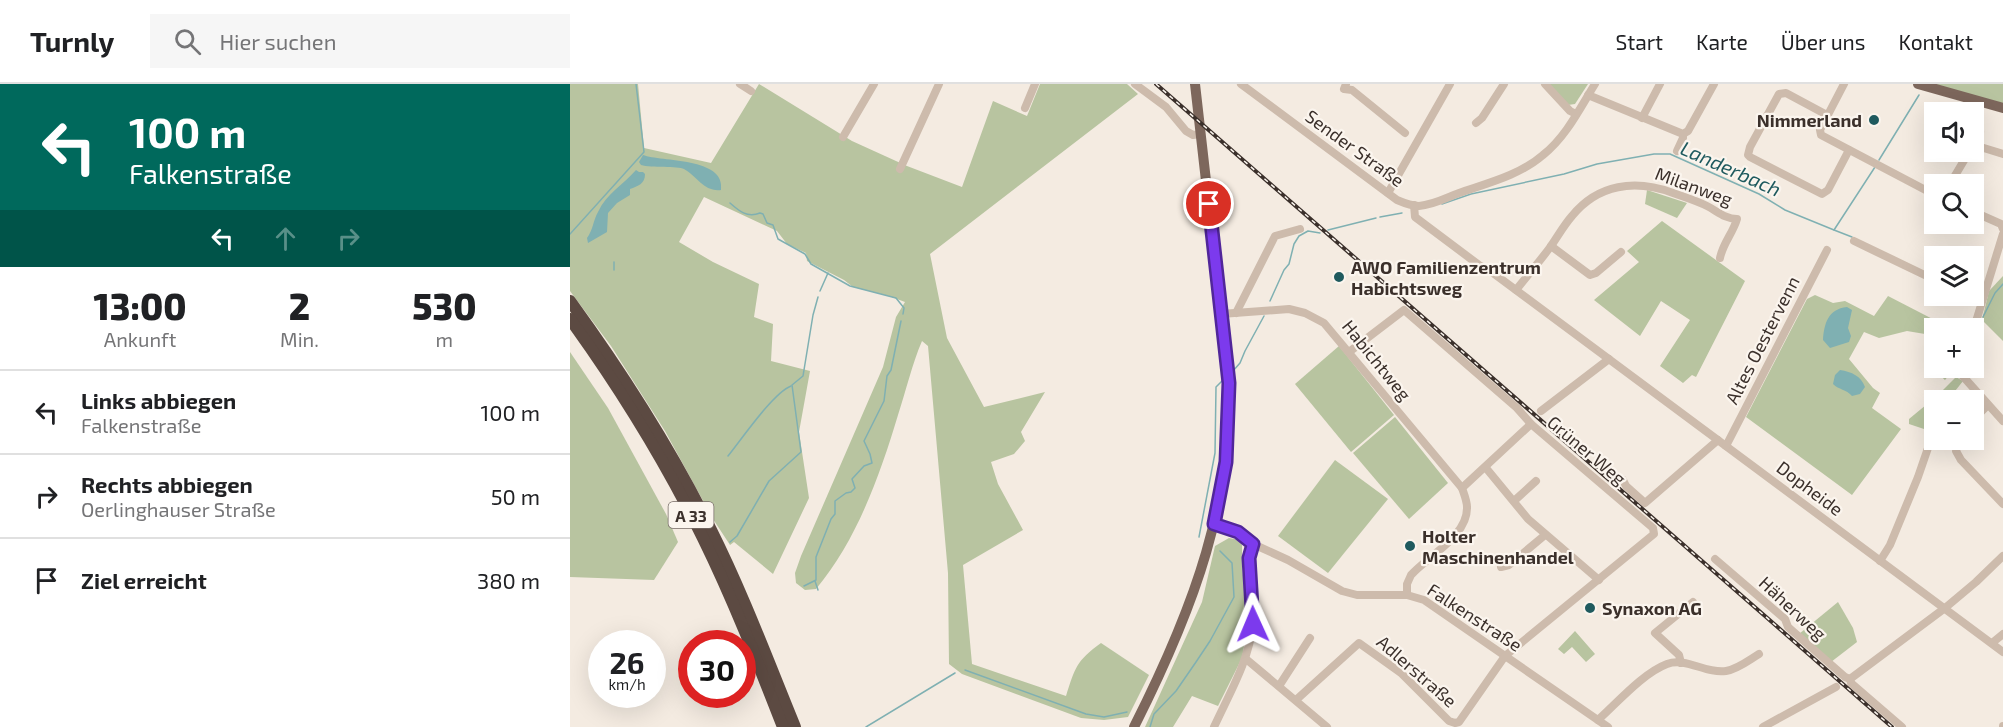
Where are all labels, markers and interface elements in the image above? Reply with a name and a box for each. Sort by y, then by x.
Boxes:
search box [150,14,570,68]
text: Turnly [30,24,114,58]
icon: search [171,25,204,58]
text: Hier suchen [219,28,336,54]
text: Start [1616,29,1663,54]
text: Karte [1696,29,1748,54]
text: Über uns [1781,29,1866,54]
text: Kontakt [1899,29,1973,54]
map controls [1924,102,1984,450]
button: sound [1924,102,1984,162]
street label: Sender Straße [1301,105,1409,191]
text: 100 m [129,106,246,156]
icon: left [30,108,108,186]
place label: Nimmerland [1757,109,1862,131]
marker: Nimmerland [1867,113,1881,127]
water label: Landerbach [1677,135,1785,201]
text: Falkenstraße [129,157,292,189]
street label: Milanweg [1652,162,1736,210]
button: search [1924,174,1984,234]
pin [1183,178,1234,229]
icon: arrive [1192,187,1225,220]
icon: left [206,222,239,255]
icon: ahead [269,222,302,255]
icon: right [332,222,365,255]
button: layers [1924,246,1984,306]
place label: AWO Familienzentrum Habichtsweg [1351,256,1541,299]
marker: AWO Familienzentrum Habichtsweg [1332,270,1346,284]
street label: Altes Oestervenn [1720,272,1804,408]
text: 13:00 [94,284,187,327]
text: 2 [289,284,310,327]
text: 530 [412,284,476,327]
street label: Habichtweg [1338,315,1416,405]
button: + [1924,318,1984,378]
text: Ankunft [104,327,176,351]
text: Min. [280,327,319,351]
text: m [436,327,453,351]
text: Links abbiegen [81,387,236,413]
button: − [1924,390,1984,450]
icon: left [30,396,63,429]
text: 100 m [481,399,540,425]
street label: Grüner Weg [1543,411,1631,489]
text: Falkenstraße [81,413,202,437]
street label: Dopheide [1773,456,1847,520]
text: Rechts abbiegen [81,471,253,497]
icon: right [30,480,63,513]
text: 50 m [491,483,540,509]
text: Oerlinghauser Straße [81,497,276,521]
road number: A 33 [668,502,714,528]
place label: Holter Maschinenhandel [1422,525,1574,568]
marker: Holter Maschinenhandel [1403,539,1417,553]
icon: arrive [30,564,63,597]
text: Ziel erreicht [81,567,207,593]
text: 380 m [477,567,540,593]
street label: Häherweg [1755,571,1831,645]
street label: Falkenstraße [1424,578,1526,656]
position arrow [1221,592,1285,656]
place label: Synaxon AG [1602,597,1702,619]
marker: Synaxon AG [1583,601,1597,615]
speed limit sign: 30 [678,630,756,708]
street label: Adlerstraße [1373,630,1461,712]
text: 26 [609,644,645,680]
text: km/h [608,675,646,693]

